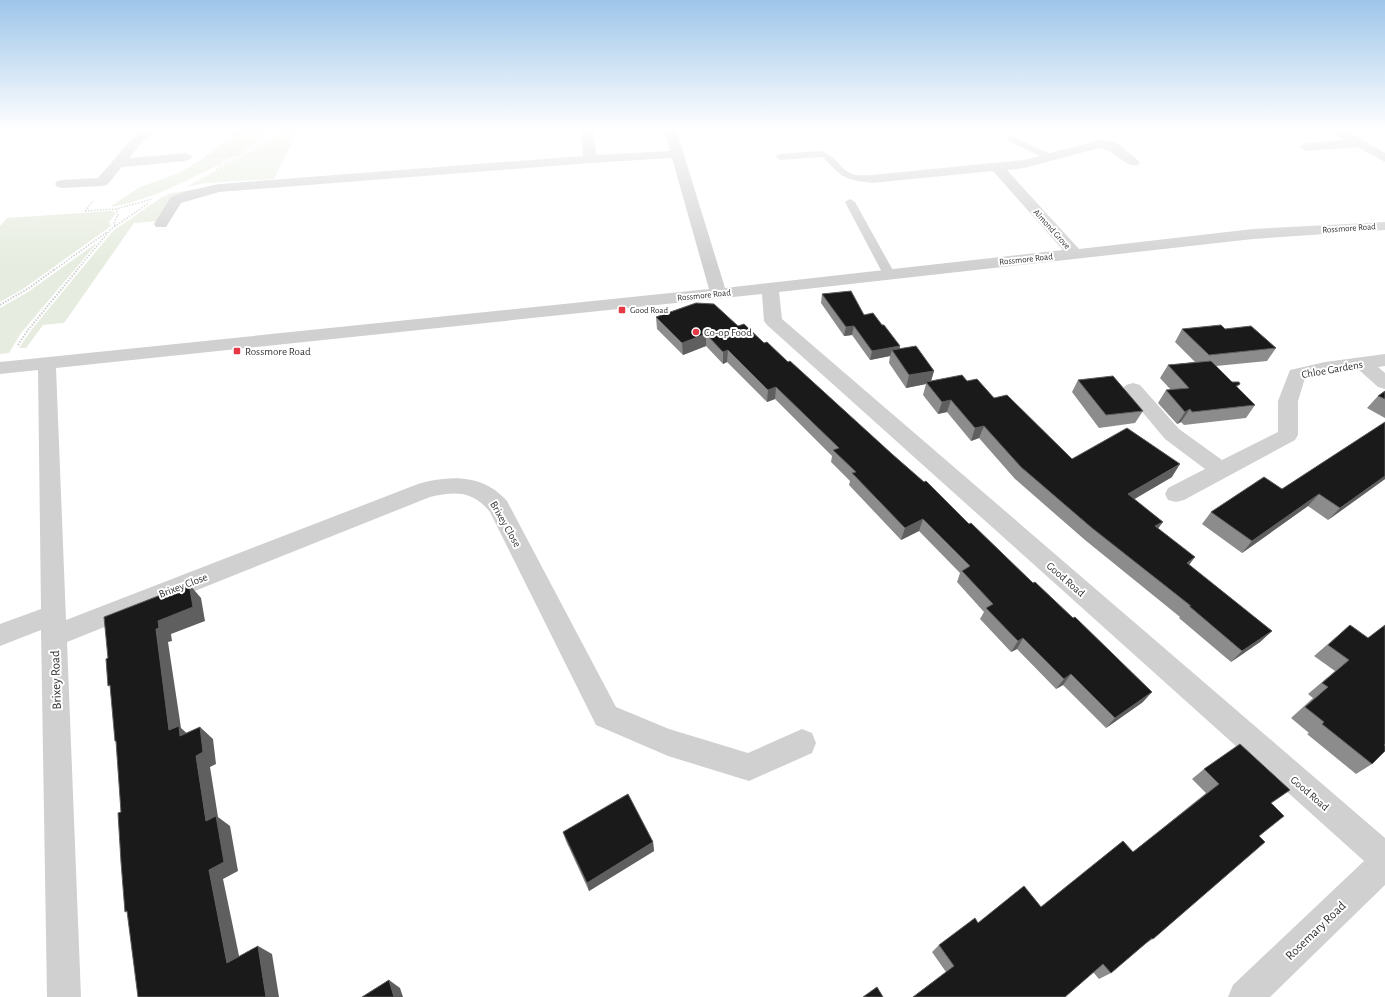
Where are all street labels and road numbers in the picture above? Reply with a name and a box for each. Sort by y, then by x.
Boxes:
street label: Almond Grove [1032,208,1072,251]
street label: Rossmore Road [1322,222,1376,235]
street label: Rossmore Road [999,252,1054,267]
street label: Rossmore Road [677,288,732,303]
street label: Chloe Gardens [1301,359,1364,380]
street label: Brixey Close [488,499,523,549]
street label: Good Road [1044,560,1087,599]
street label: Brixey Close [157,571,209,600]
street label: Brixey Road [49,650,64,710]
street label: Good Road [1288,774,1331,813]
street label: Rosemary Road [1283,899,1349,963]

